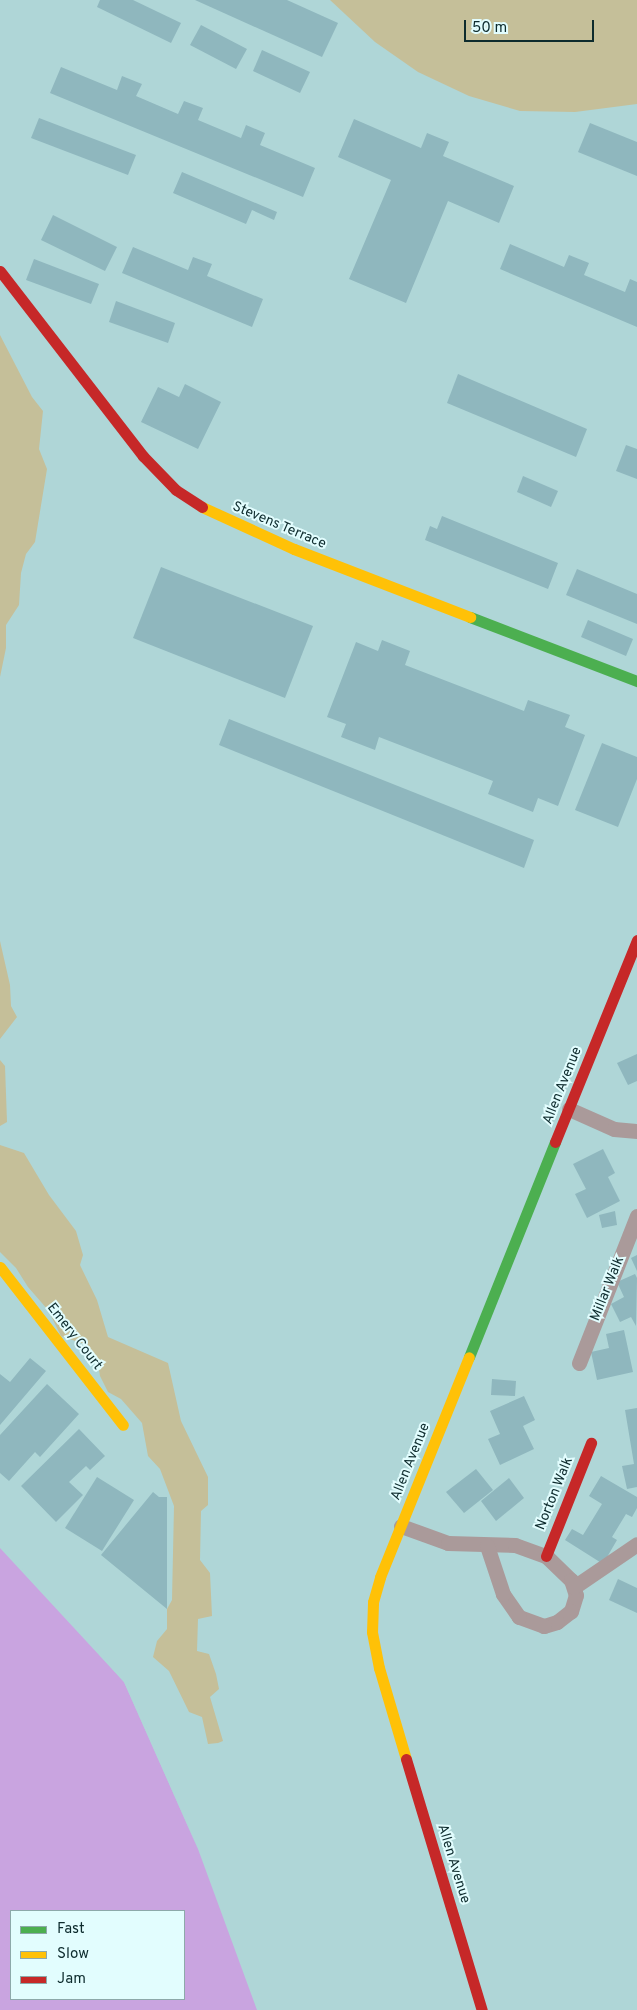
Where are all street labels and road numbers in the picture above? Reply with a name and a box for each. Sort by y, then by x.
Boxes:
street label: Stevens Terrace [229,499,329,553]
street label: Allen Avenue [540,1045,586,1127]
street label: Millar Walk [587,1254,629,1324]
street label: Emery Court [43,1300,105,1374]
street label: Allen Avenue [388,1421,434,1503]
street label: Norton Walk [533,1455,577,1533]
street label: Allen Avenue [433,1822,473,1906]

